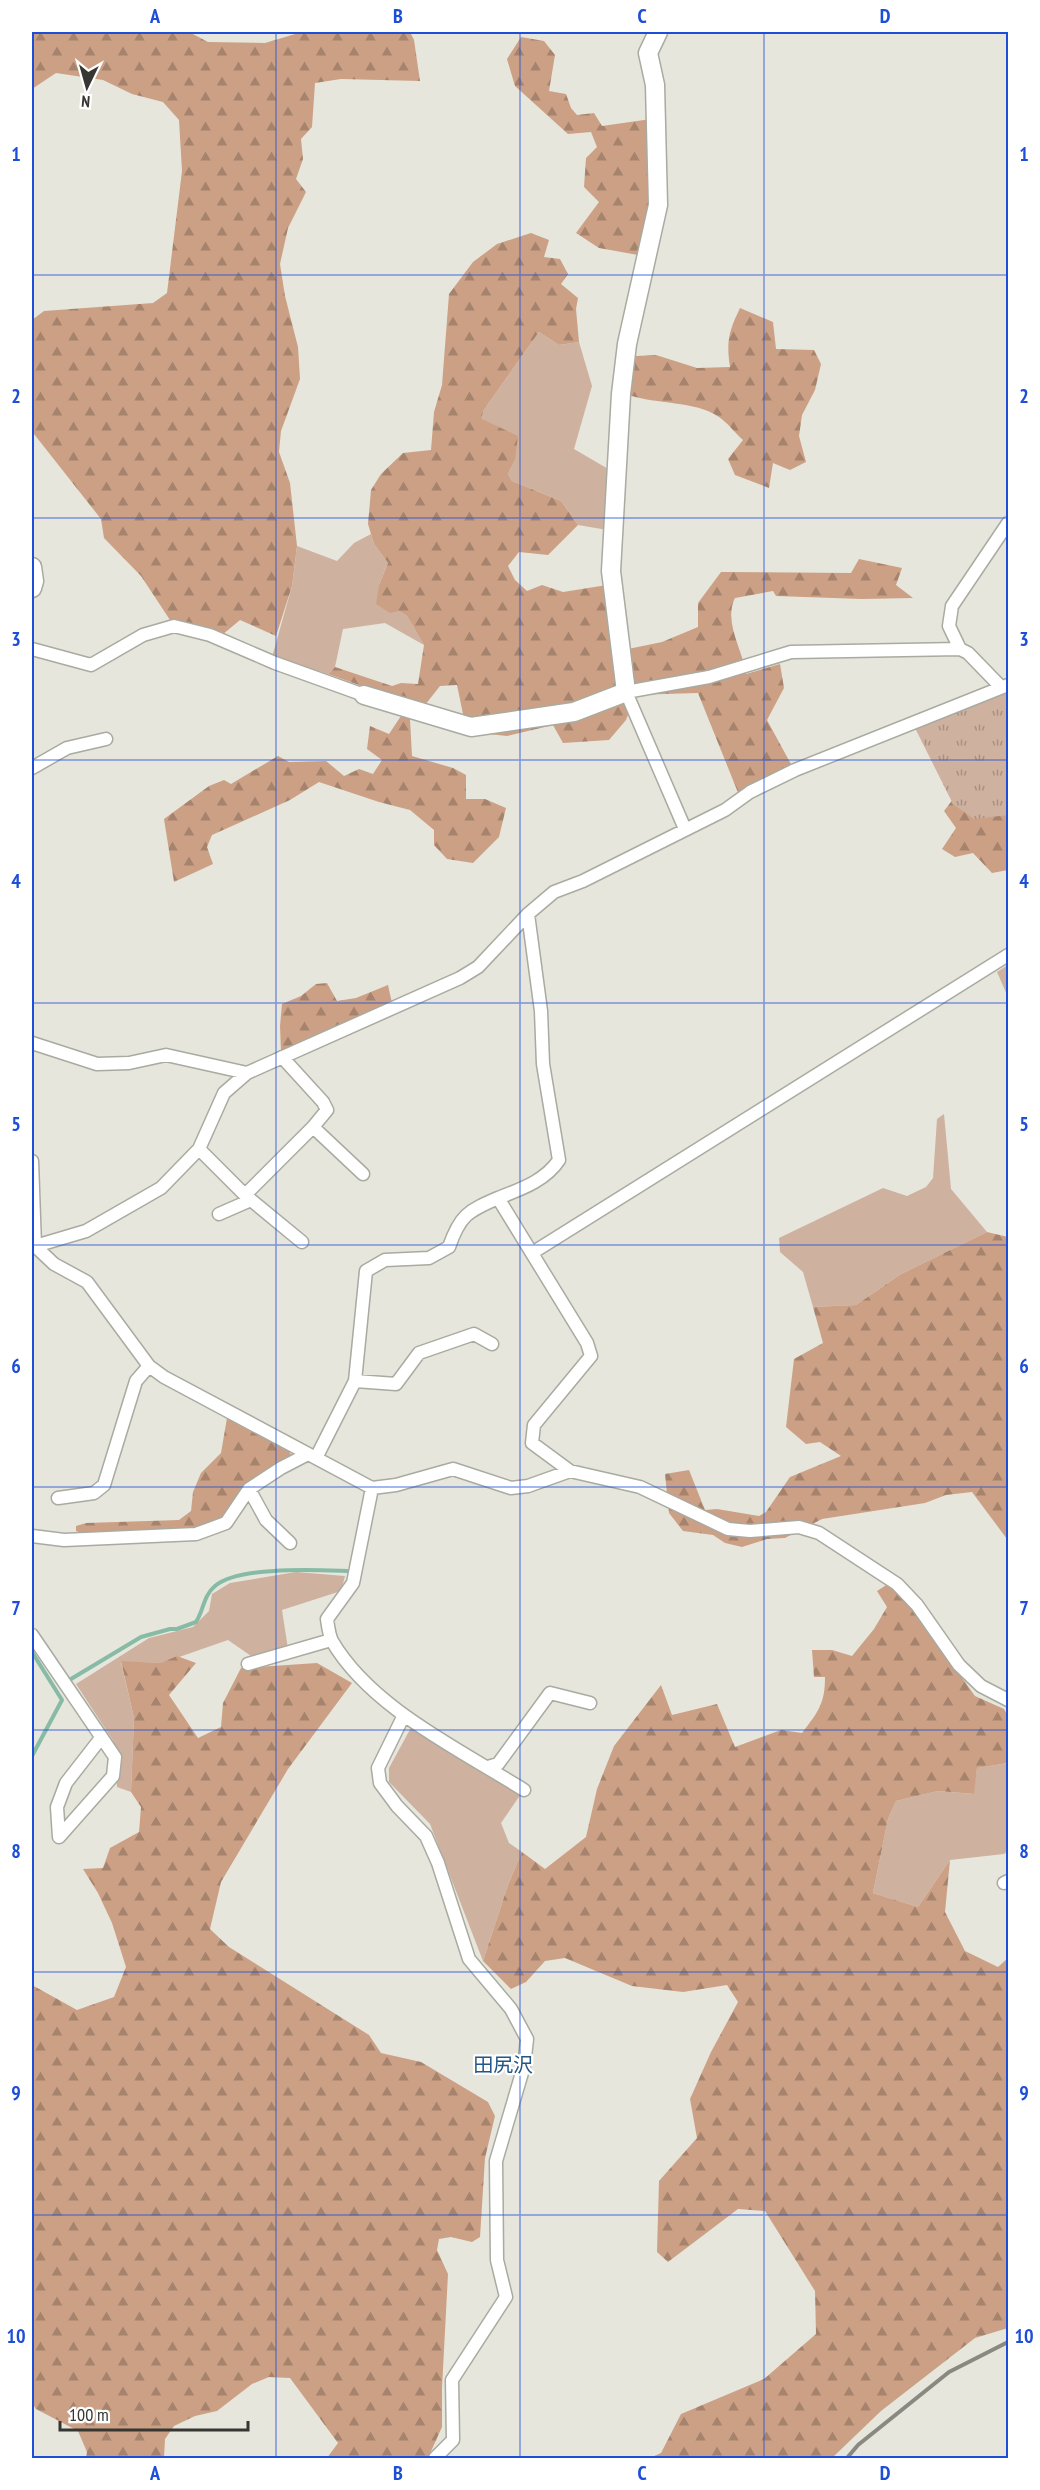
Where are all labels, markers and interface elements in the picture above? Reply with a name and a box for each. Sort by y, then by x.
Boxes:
text: A [149,3,161,29]
text: B [393,3,403,29]
text: C [637,3,647,29]
text: D [880,3,891,29]
north arrow [57,57,117,117]
text: N [81,92,91,112]
text: 1 [11,141,21,167]
text: 1 [1019,141,1029,167]
text: 2 [11,383,21,409]
text: 2 [1019,383,1029,409]
text: 3 [11,626,21,652]
text: 3 [1019,626,1029,652]
text: 4 [11,868,21,894]
text: 4 [1019,868,1029,894]
text: 5 [11,1111,21,1137]
text: 5 [1019,1111,1029,1137]
text: 6 [11,1353,21,1379]
text: 6 [1019,1353,1029,1379]
text: 7 [11,1595,21,1621]
text: 7 [1019,1595,1029,1621]
text: 8 [11,1838,21,1864]
text: 8 [1019,1838,1029,1864]
district label: 田尻沢 [473,2052,533,2078]
text: 9 [11,2080,21,2106]
text: 9 [1019,2080,1029,2106]
text: 10 [6,2323,26,2349]
text: 10 [1014,2323,1034,2349]
scale bar [60,2394,248,2432]
text: 100 m [69,2403,109,2426]
text: A [149,2460,161,2486]
text: B [393,2460,403,2486]
text: C [637,2460,647,2486]
text: D [880,2460,891,2486]

